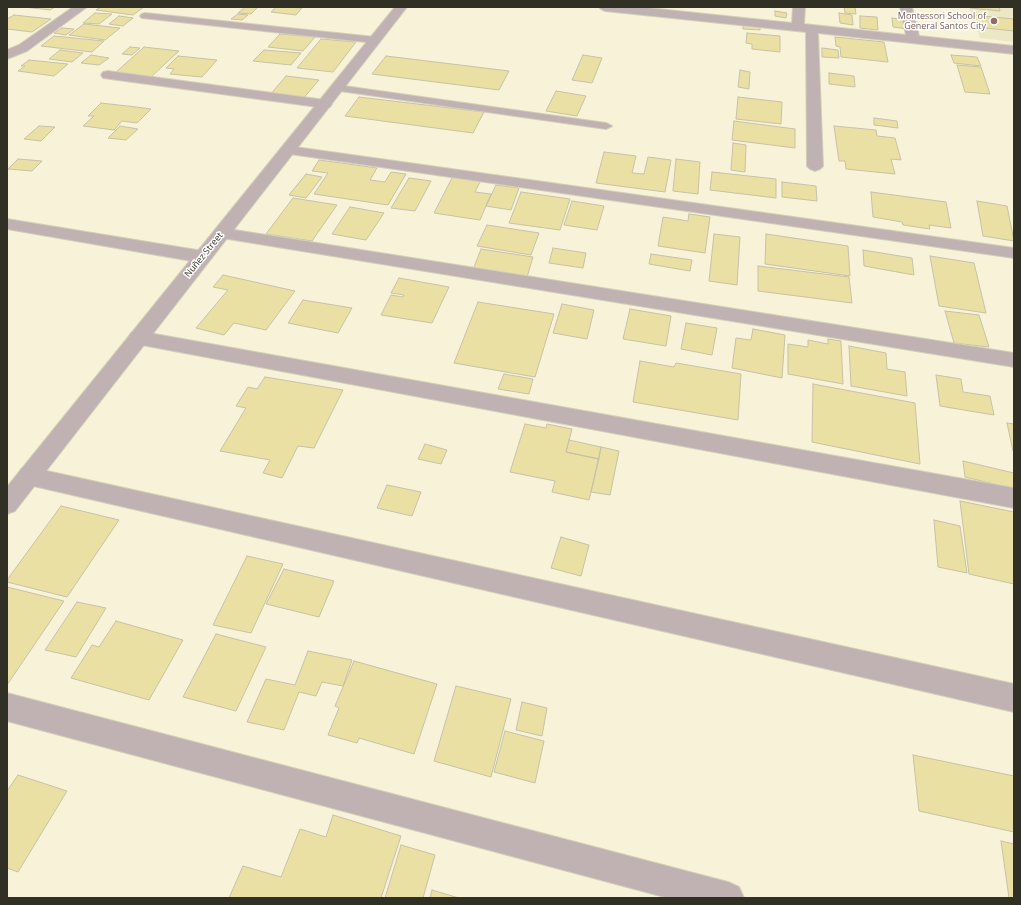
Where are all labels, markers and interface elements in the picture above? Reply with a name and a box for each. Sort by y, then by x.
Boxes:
place label: Montessori School of General Santos City [898,11,986,32]
marker: Montessori School of General Santos City [989,16,999,26]
street label: Nuñez Street [183,230,225,280]

